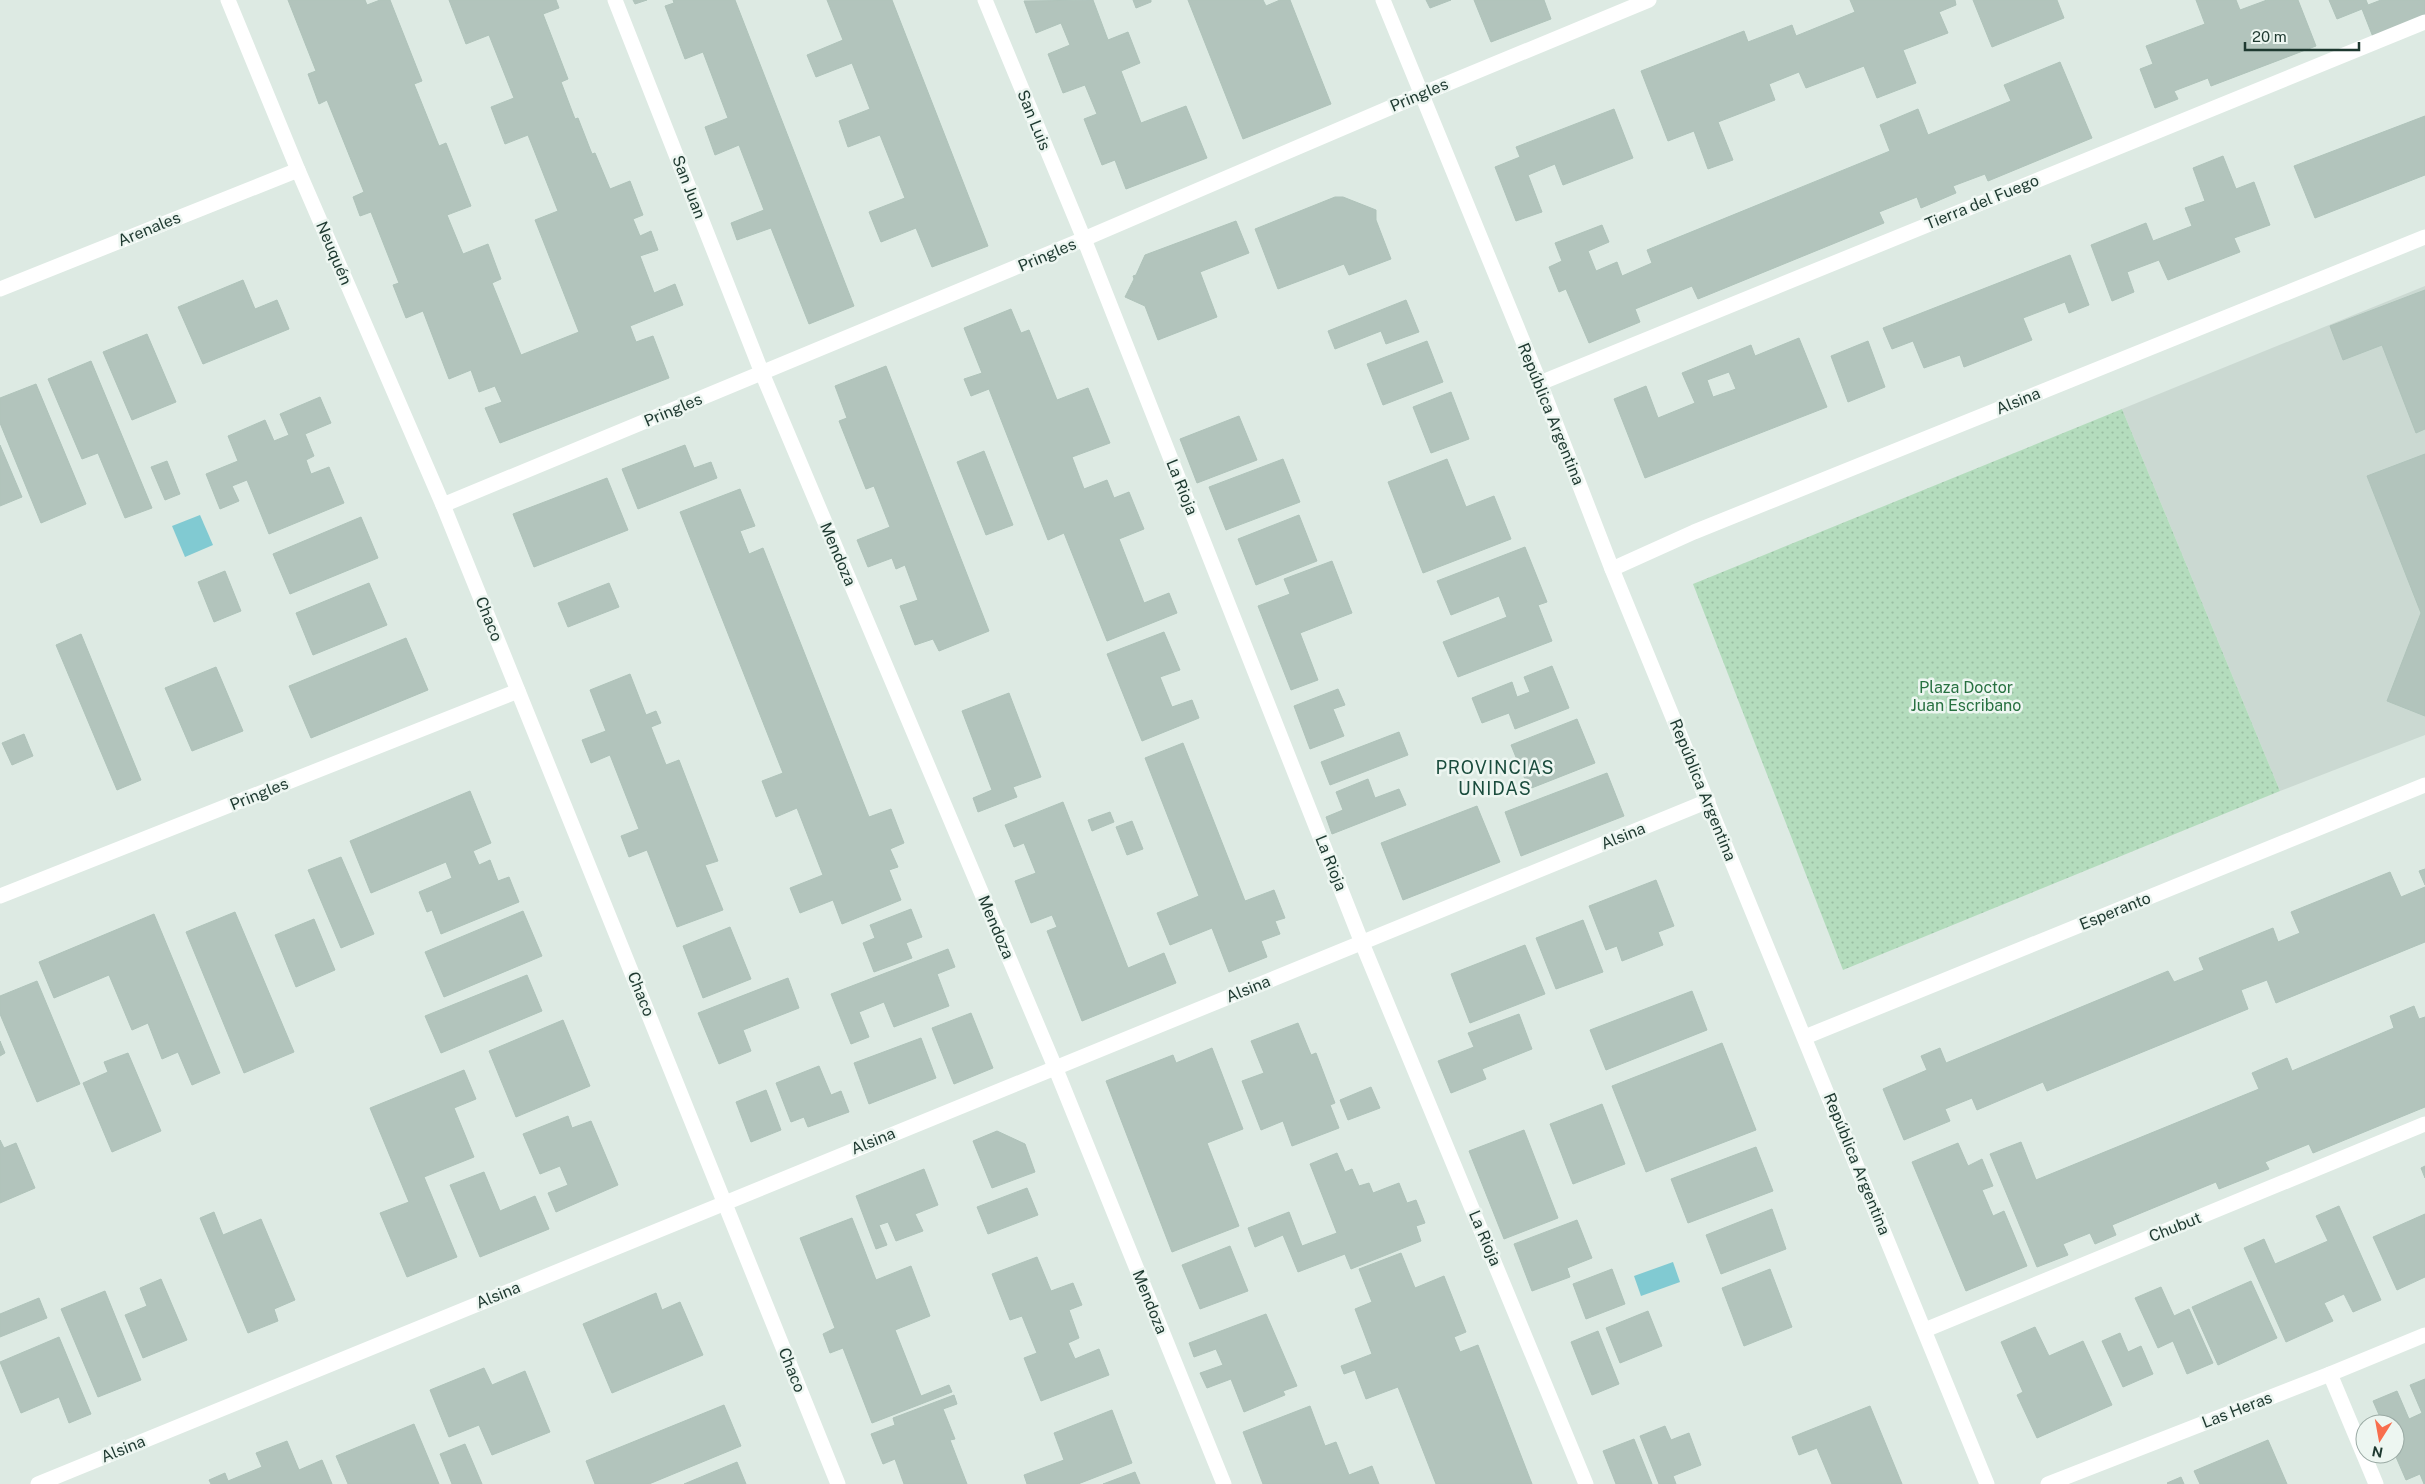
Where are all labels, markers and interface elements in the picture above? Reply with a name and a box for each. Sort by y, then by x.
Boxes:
scale bar [2245,20,2359,52]
text: 20 m [2252,28,2287,45]
street label: Pringles [1387,74,1451,116]
street label: San Luis [1013,87,1055,153]
street label: San Juan [668,153,710,221]
street label: Tierra del Fuego [1922,171,2042,233]
street label: Arenales [115,208,183,250]
street label: Neuquén [312,218,356,288]
street label: Pringles [1015,234,1079,276]
street label: República Argentina [1514,340,1588,488]
street label: Alsina [1993,384,2043,418]
street label: Pringles [641,389,705,431]
street label: La Rioja [1162,456,1202,518]
street label: Mendoza [816,519,860,589]
street label: Chaco [471,594,507,644]
park label: Plaza Doctor Juan Escribano [1911,678,2021,715]
street label: República Argentina [1666,716,1740,864]
district label: PROVINCIAS UNIDAS [1435,757,1555,799]
street label: Pringles [227,774,291,814]
street label: Alsina [1598,819,1648,853]
street label: La Rioja [1311,832,1351,894]
street label: Esperanto [2077,888,2153,934]
street label: Mendoza [974,892,1018,962]
street label: Chaco [623,969,659,1019]
street label: Alsina [1223,972,1273,1006]
street label: República Argentina [1820,1090,1894,1238]
street label: Alsina [848,1124,898,1158]
street label: La Rioja [1465,1207,1505,1269]
street label: Chubut [2146,1208,2204,1246]
street label: Mendoza [1129,1267,1171,1337]
street label: Alsina [473,1278,523,1312]
street label: Chaco [774,1345,810,1395]
street label: Las Heras [2199,1388,2275,1432]
north arrow [2355,1414,2405,1464]
street label: Alsina [98,1432,148,1466]
text: N [2371,1443,2384,1461]

